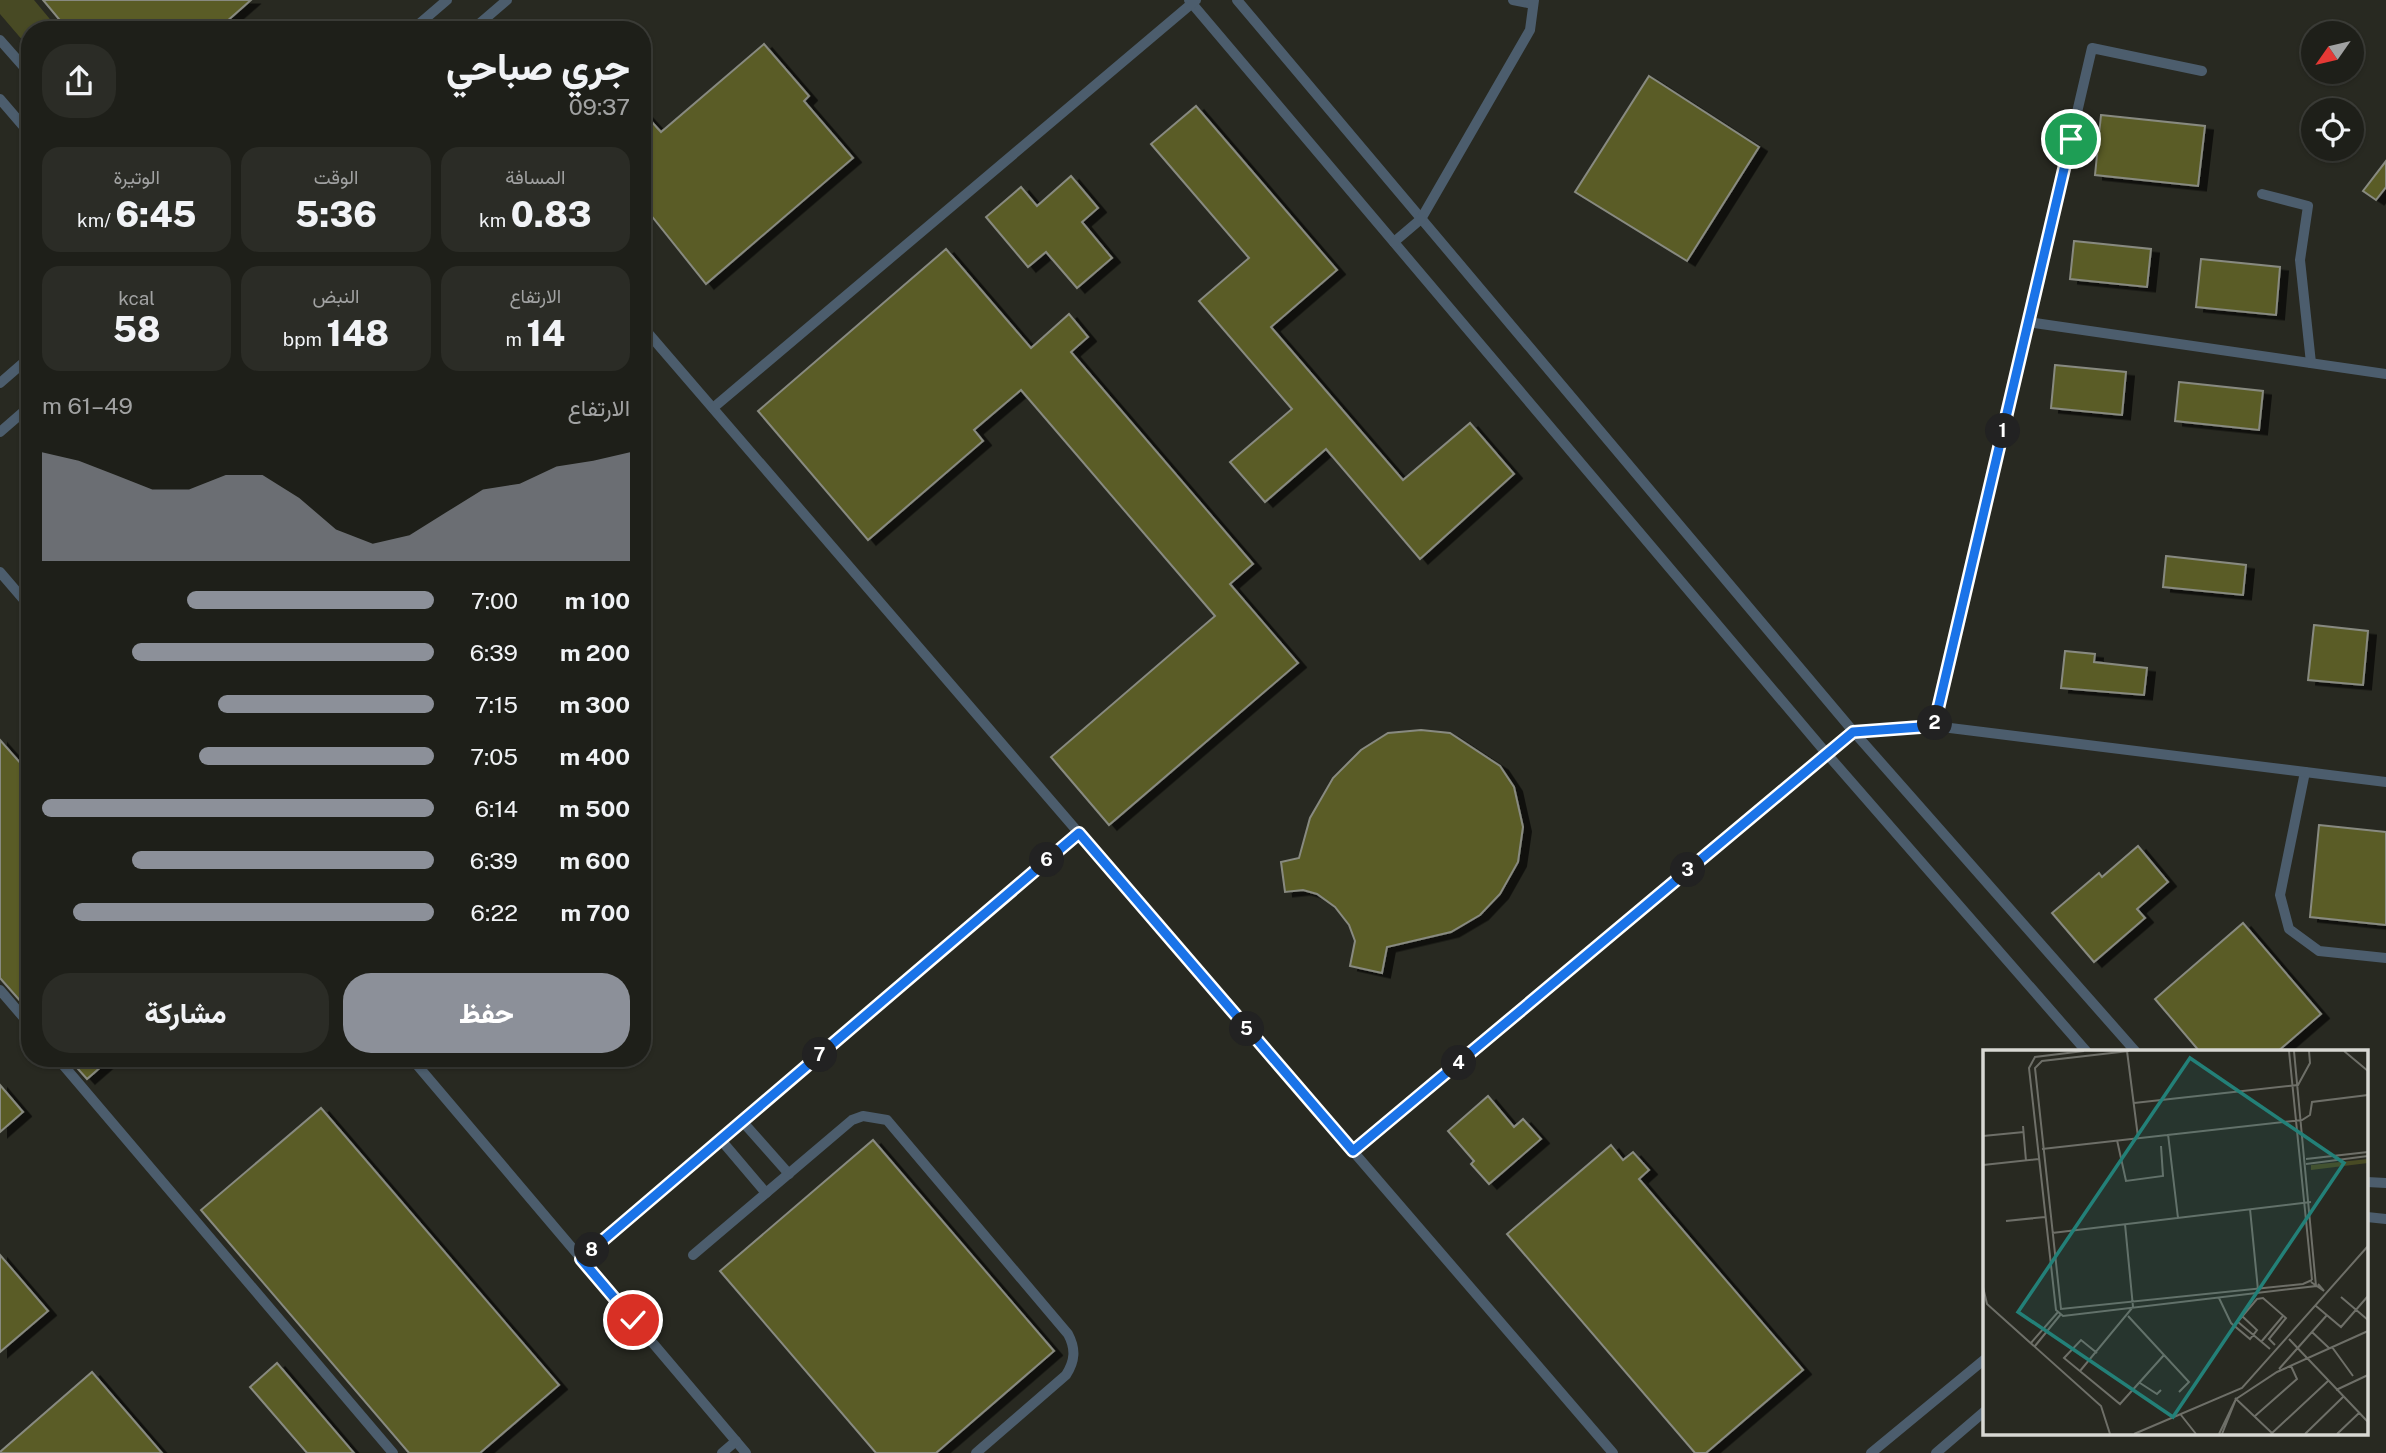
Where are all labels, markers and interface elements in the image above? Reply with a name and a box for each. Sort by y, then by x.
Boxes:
north arrow [2301,21,2364,84]
map controls [2301,21,2364,161]
button: share [42,44,116,118]
text: جري صباحي [446,44,630,89]
text: 09:37 [569,93,630,120]
button: locate [2301,98,2364,161]
pin [2041,109,2101,169]
icon: arrive [2052,120,2090,158]
text: الوتيرة [113,166,160,188]
text: الوقت [314,166,358,188]
text: المسافة [505,166,566,188]
text: 6:45 [115,194,196,235]
text: 5:36 [295,194,377,235]
text: 0.83 [511,194,592,235]
text: /km [77,209,115,231]
text: km [479,209,511,231]
text: النبض [313,285,360,307]
text: الارتفاع [510,285,561,307]
text: kcal [118,287,155,309]
text: 58 [113,309,161,350]
text: 148 [327,313,389,354]
text: 14 [526,313,565,354]
text: bpm [283,328,327,350]
text: m [505,328,526,350]
text: 49–61 m [42,392,133,419]
text: الارتفاع [568,394,630,421]
pin: 1 [1986,414,2021,448]
text: 1 [1998,419,2007,441]
text: 7:00 [471,587,518,614]
text: 100 m [565,587,630,614]
text: 6:39 [470,639,518,666]
text: 200 m [560,639,630,666]
text: 7:15 [475,691,518,718]
text: 300 m [559,691,630,718]
pin: 2 [1918,706,1952,740]
text: 2 [1928,711,1941,733]
text: 7:05 [470,743,518,770]
text: 400 m [560,743,630,770]
text: 6:14 [475,795,518,822]
text: 500 m [559,795,630,822]
pin: 6 [1030,842,1064,878]
text: 6:39 [470,847,518,874]
text: 600 m [560,847,630,874]
text: 6 [1040,848,1053,870]
pin: 3 [1670,852,1706,888]
text: 3 [1681,858,1694,880]
text: 6:22 [471,899,518,926]
text: 700 m [560,899,630,926]
button: مشاركة [42,973,329,1053]
button: حفظ [343,973,630,1053]
pin: 5 [1230,1012,1264,1046]
text: 5 [1240,1017,1253,1039]
pin: 7 [802,1038,838,1072]
text: 7 [814,1043,825,1065]
pin: 4 [1442,1046,1476,1080]
inset map [1983,1050,2368,1436]
text: 4 [1452,1051,1465,1073]
pin: 8 [574,1232,610,1268]
text: 8 [585,1238,598,1260]
pin [603,1290,663,1350]
icon: check [614,1301,652,1339]

